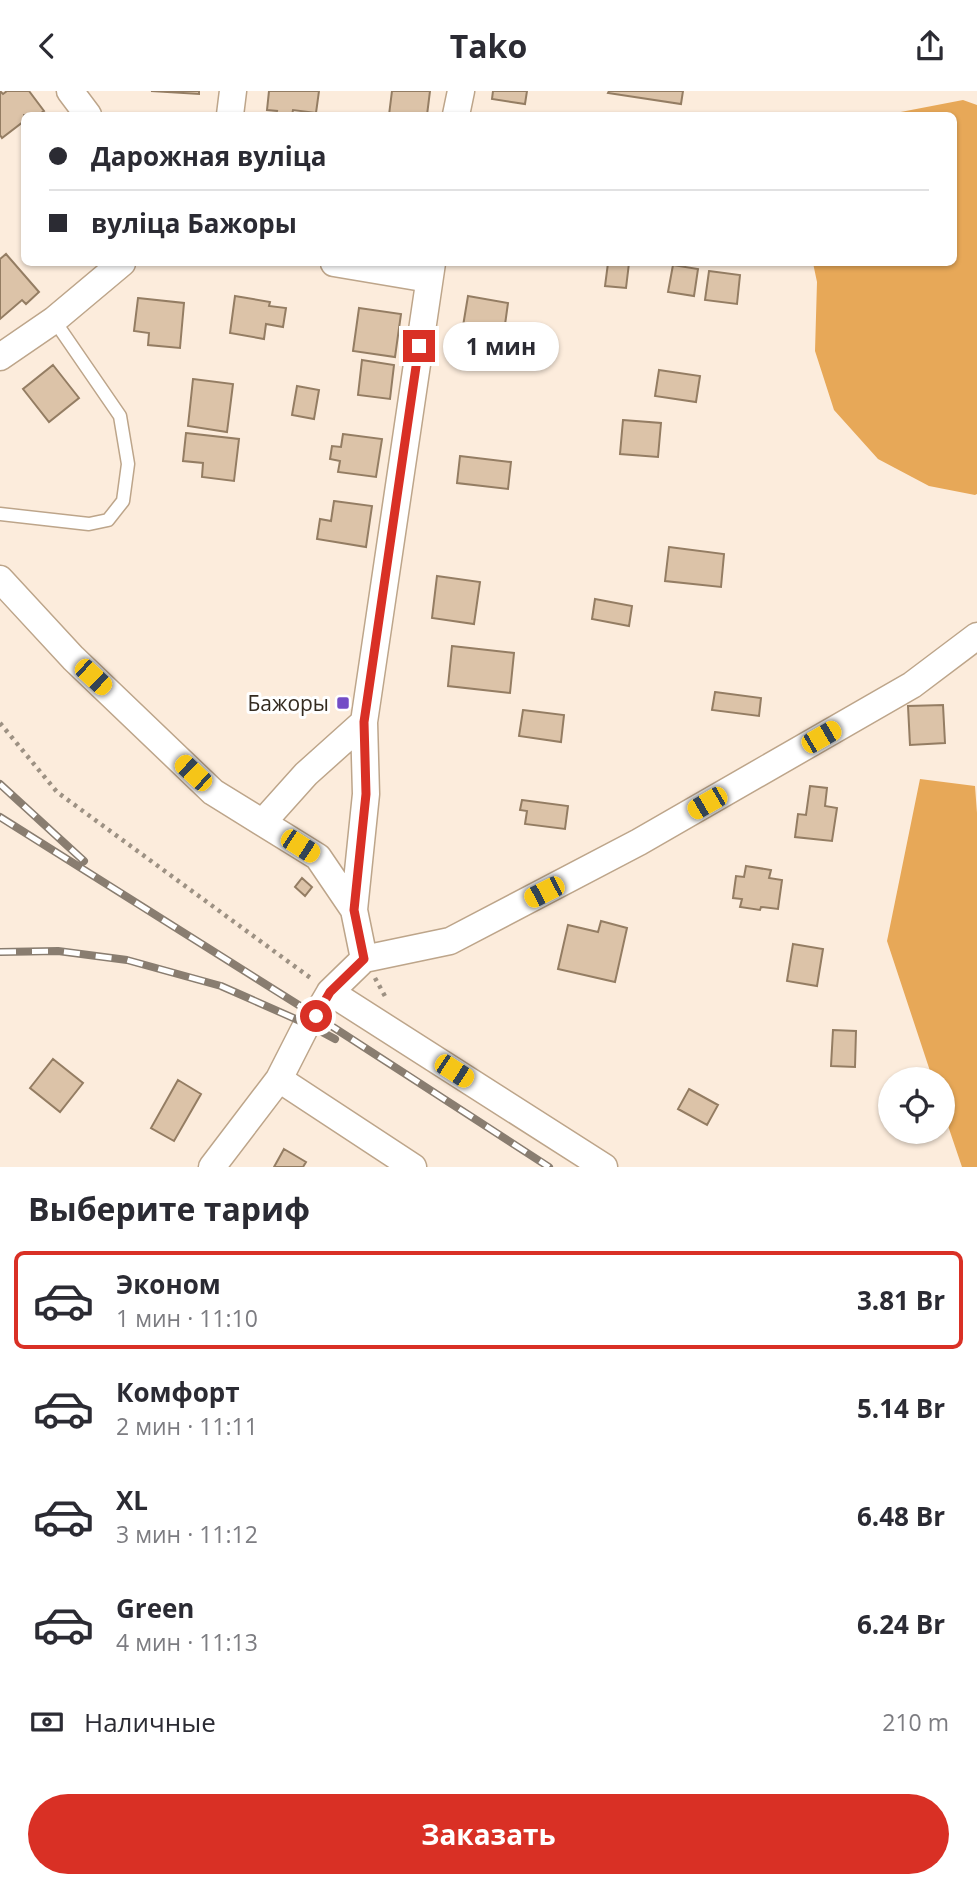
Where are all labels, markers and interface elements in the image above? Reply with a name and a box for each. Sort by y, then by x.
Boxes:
text: Tako [450,24,527,67]
icon: back [28,27,66,65]
icon: share [911,27,949,65]
text: Дарожная вуліца [91,138,326,174]
text: вуліца Бажоры [91,205,297,241]
callout: 1 мин [444,321,559,371]
route end [403,330,435,362]
text: 1 мин [466,330,536,362]
car [71,655,116,699]
place label: Бажоры [247,689,329,717]
marker: Бажоры [335,695,351,711]
car [798,717,845,757]
car [171,751,216,795]
car [684,783,731,823]
car [277,826,324,866]
car [521,873,568,911]
route start [300,1000,332,1032]
car [431,1051,478,1091]
map controls [878,1067,955,1144]
button: locate [878,1067,955,1144]
text: Выберите тариф [28,1187,310,1230]
text: Эконом [116,1266,221,1302]
icon: car [32,1269,95,1332]
text: 3.81 Br [857,1282,945,1318]
text: 1 мин · 11:10 [116,1302,258,1334]
text: Комфорт [116,1374,240,1410]
icon: car [32,1377,95,1440]
text: 5.14 Br [857,1390,945,1426]
text: 2 мин · 11:11 [116,1410,258,1442]
text: XL [116,1482,148,1518]
icon: car [32,1485,95,1548]
text: 6.48 Br [857,1498,945,1534]
text: 3 мин · 11:12 [116,1518,258,1550]
text: Green [116,1590,194,1626]
icon: car [32,1593,95,1656]
text: 6.24 Br [857,1606,945,1642]
text: 4 мин · 11:13 [116,1626,258,1658]
icon: cash [28,1703,66,1741]
text: Наличные [84,1704,216,1740]
text: 210 m [882,1706,949,1738]
button: Заказать [28,1794,949,1874]

